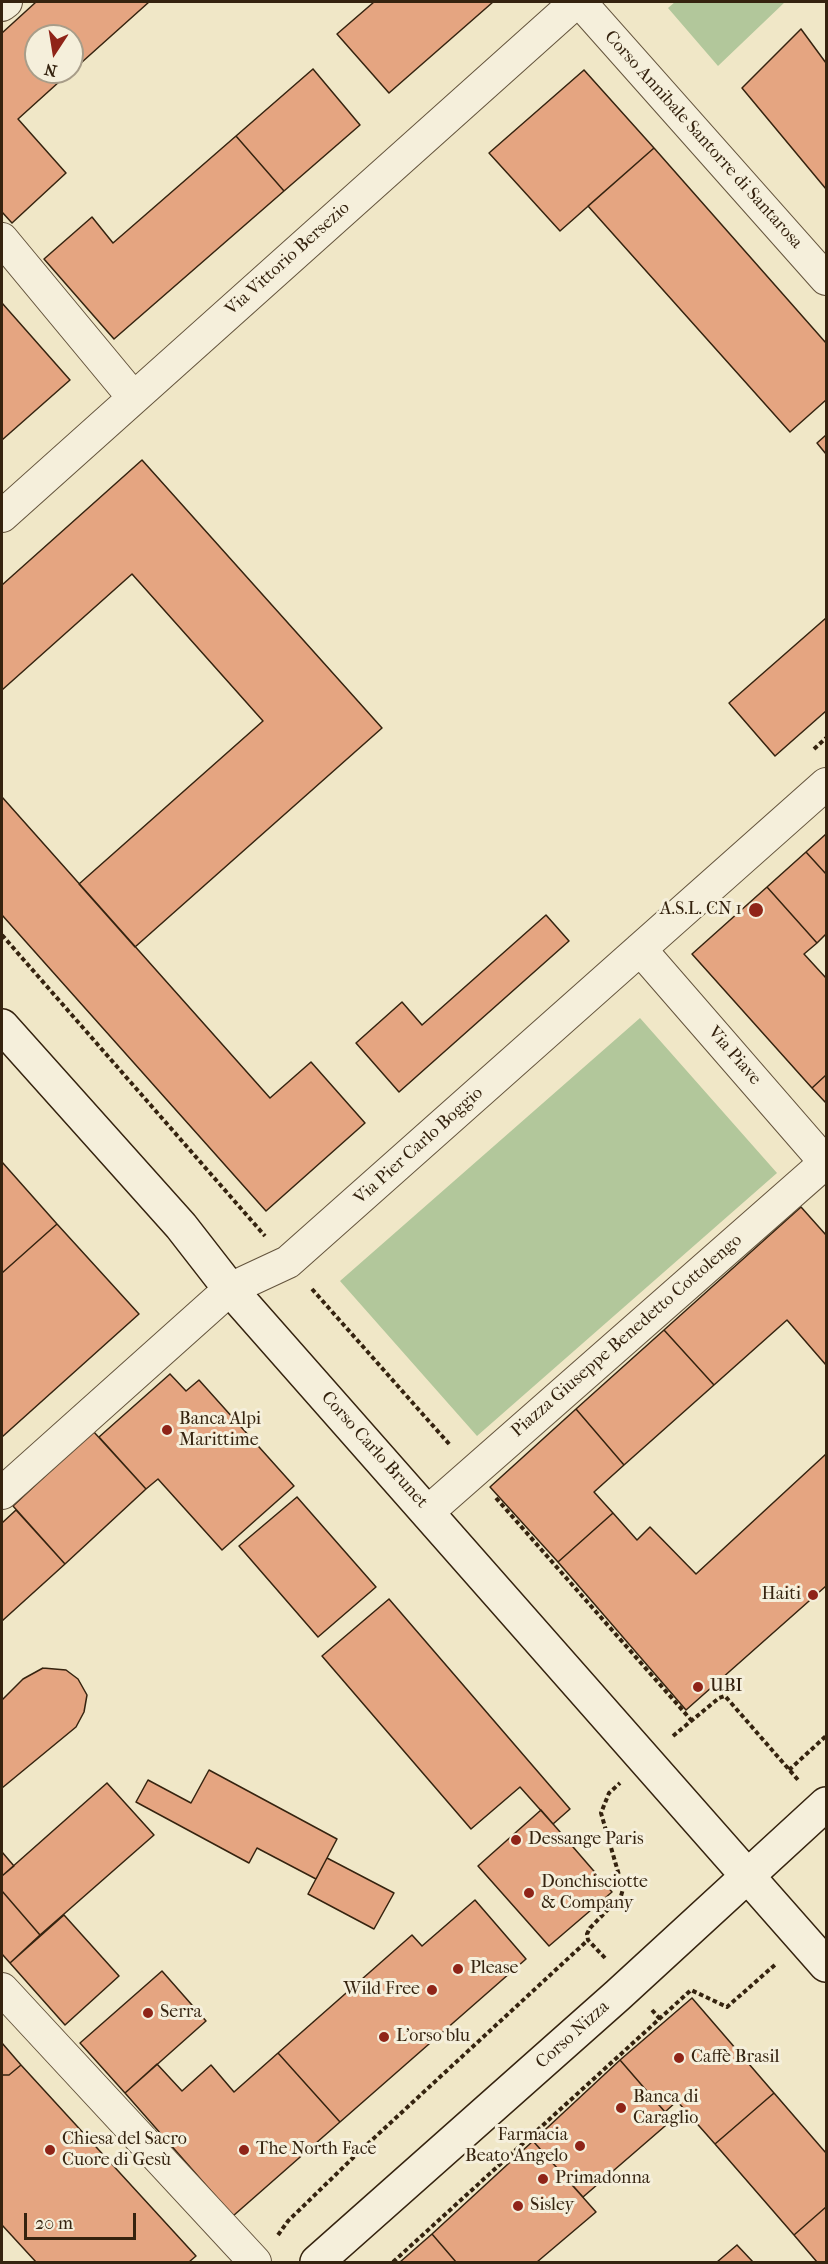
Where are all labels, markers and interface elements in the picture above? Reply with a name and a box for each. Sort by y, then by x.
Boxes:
north arrow [24,24,84,84]
street label: Corso Annibale Santorre di Santarosa [599,26,807,254]
text: N [43,60,58,81]
street label: Via Vittorio Bersezio [221,198,355,320]
place label: A.S.L. CN 1 [660,899,742,921]
marker: A.S.L. CN 1 [747,901,765,919]
street label: Via Piave [703,1022,765,1090]
street label: Via Pier Carlo Boggio [350,1082,488,1210]
street label: Piazza Giuseppe Benedetto Cottolengo [507,1230,747,1442]
street label: Corso Carlo Brunet [316,1387,432,1513]
place label: Banca Alpi Marittime [179,1409,261,1452]
marker: Banca Alpi Marittime [160,1423,174,1437]
place label: Haiti [761,1584,801,1606]
marker: Haiti [806,1588,820,1602]
place label: UBI [710,1676,743,1698]
marker: UBI [691,1680,705,1694]
place label: Dessange Paris [528,1829,644,1851]
marker: Dessange Paris [509,1833,523,1847]
place label: Donchisciotte & Company [541,1872,648,1914]
marker: Donchisciotte & Company [522,1886,536,1900]
place label: Please [470,1958,518,1980]
marker: Please [451,1962,465,1976]
place label: Wild Free [344,1979,420,2001]
marker: Wild Free [425,1983,439,1997]
street label: Corso Nizza [532,1996,614,2074]
place label: Serra [160,2002,202,2024]
marker: Serra [141,2006,155,2020]
place label: L'orso blu [396,2026,470,2048]
marker: L'orso blu [377,2030,391,2044]
place label: Caffè Brasil [691,2047,779,2069]
marker: Caffè Brasil [672,2051,686,2065]
place label: Banca di Caraglio [633,2087,699,2130]
marker: Banca di Caraglio [614,2101,628,2115]
place label: Farmacia Beato Angelo [465,2125,568,2168]
place label: Chiesa del Sacro Cuore di Gesù [62,2129,187,2172]
place label: The North Face [256,2139,376,2161]
marker: Farmacia Beato Angelo [573,2139,587,2153]
marker: Chiesa del Sacro Cuore di Gesù [43,2143,57,2157]
marker: The North Face [237,2143,251,2157]
place label: Primadonna [555,2168,650,2190]
marker: Primadonna [536,2172,550,2186]
place label: Sisley [530,2195,574,2217]
marker: Sisley [511,2199,525,2213]
scale bar [27,2201,140,2239]
text: 20 m [35,2213,73,2234]

